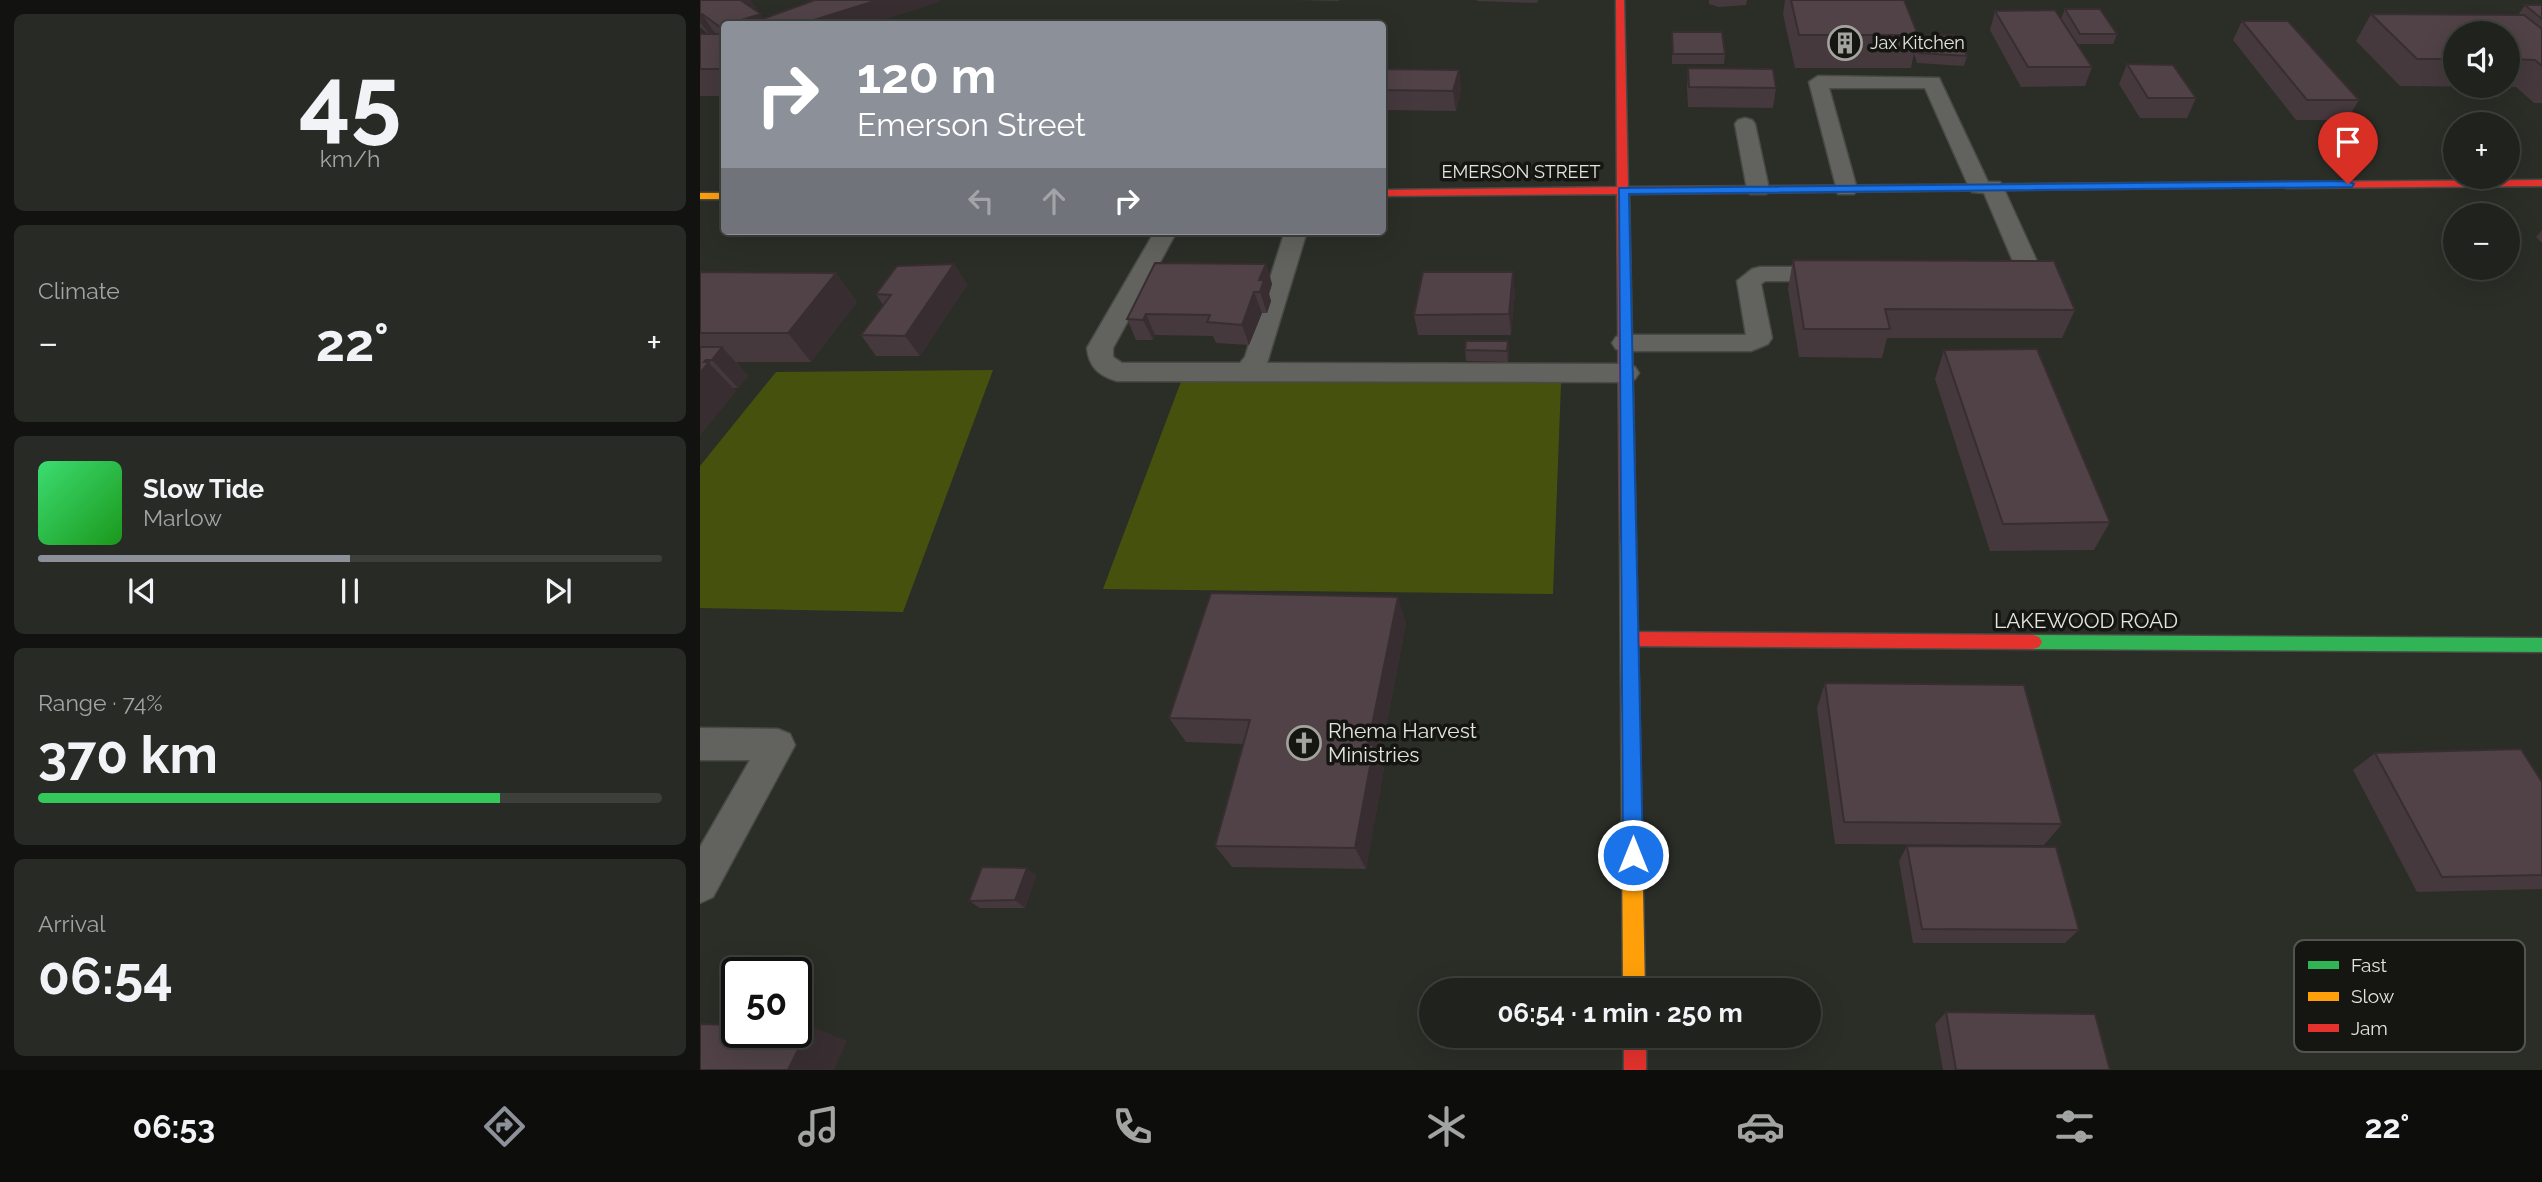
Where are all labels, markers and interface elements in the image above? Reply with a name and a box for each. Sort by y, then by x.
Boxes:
map controls [2443,21,2520,280]
button: sound [2443,21,2520,98]
building icon: Jax Kitchen [1826,24,1864,62]
place label: Jax Kitchen [1870,32,1965,53]
text: 45 [299,46,401,153]
text: 120 m [857,47,996,104]
icon: right [742,49,833,140]
text: Emerson Street [857,106,1086,143]
pin [2318,112,2378,184]
button: + [2443,112,2520,189]
icon: arrive [2329,123,2367,161]
text: km/h [320,145,380,172]
street label: EMERSON STREET [1442,161,1600,182]
icon: left [962,182,1000,220]
icon: ahead [1035,182,1073,220]
icon: right [1108,182,1146,220]
button: − [2443,203,2520,280]
text: Climate [38,277,120,304]
text: 22° [316,312,389,373]
text: − [38,320,58,365]
text: + [646,320,662,365]
text: Slow Tide [143,474,264,504]
text: Marlow [143,504,222,531]
icon: previous [123,572,161,610]
icon: pause [331,572,369,610]
icon: next [539,572,577,610]
street label: LAKEWOOD ROAD [1994,608,2178,633]
text: Range · 74% [38,689,163,716]
place label: Rhema Harvest Ministries [1328,718,1477,767]
text: 370 km [38,724,218,785]
church icon: Rhema Harvest Ministries [1285,724,1323,762]
position arrow [1596,818,1670,892]
text: Arrival [38,910,105,937]
legend [2294,940,2525,1052]
text: 06:54 [38,945,173,1006]
text: Fast [2351,954,2387,976]
speed limit sign: 50 [721,957,812,1048]
text: Slow [2351,985,2395,1007]
text: 06:54 · 1 min · 250 m [1497,998,1743,1028]
text: Jam [2351,1017,2388,1039]
icon: directions [480,1102,529,1151]
icon: music [794,1102,843,1151]
icon: phone [1108,1102,1157,1151]
icon: climate [1422,1102,1471,1151]
icon: car [1736,1102,1785,1151]
icon: filters [2050,1102,2099,1151]
text: 06:53 [133,1108,215,1145]
text: 22° [2364,1108,2409,1145]

